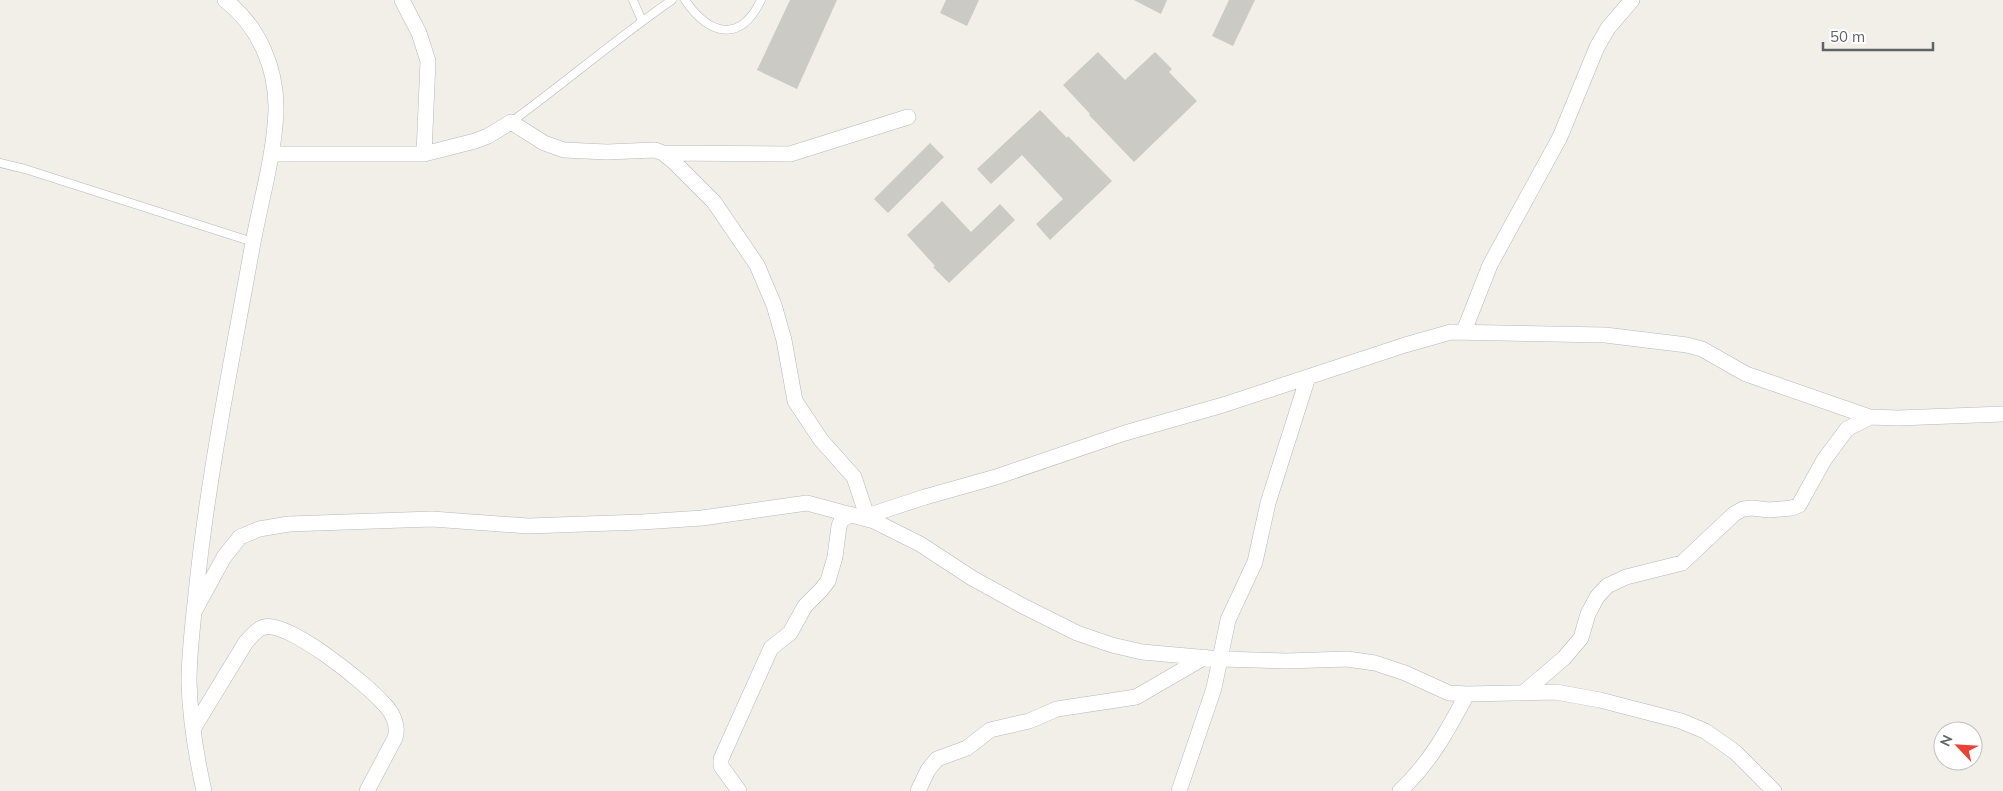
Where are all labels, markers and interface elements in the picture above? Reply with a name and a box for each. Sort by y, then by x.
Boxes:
scale bar [1823,20,1933,52]
text: 50 m [1830,27,1865,46]
north arrow [1933,721,1983,771]
text: N [1936,732,1957,749]

